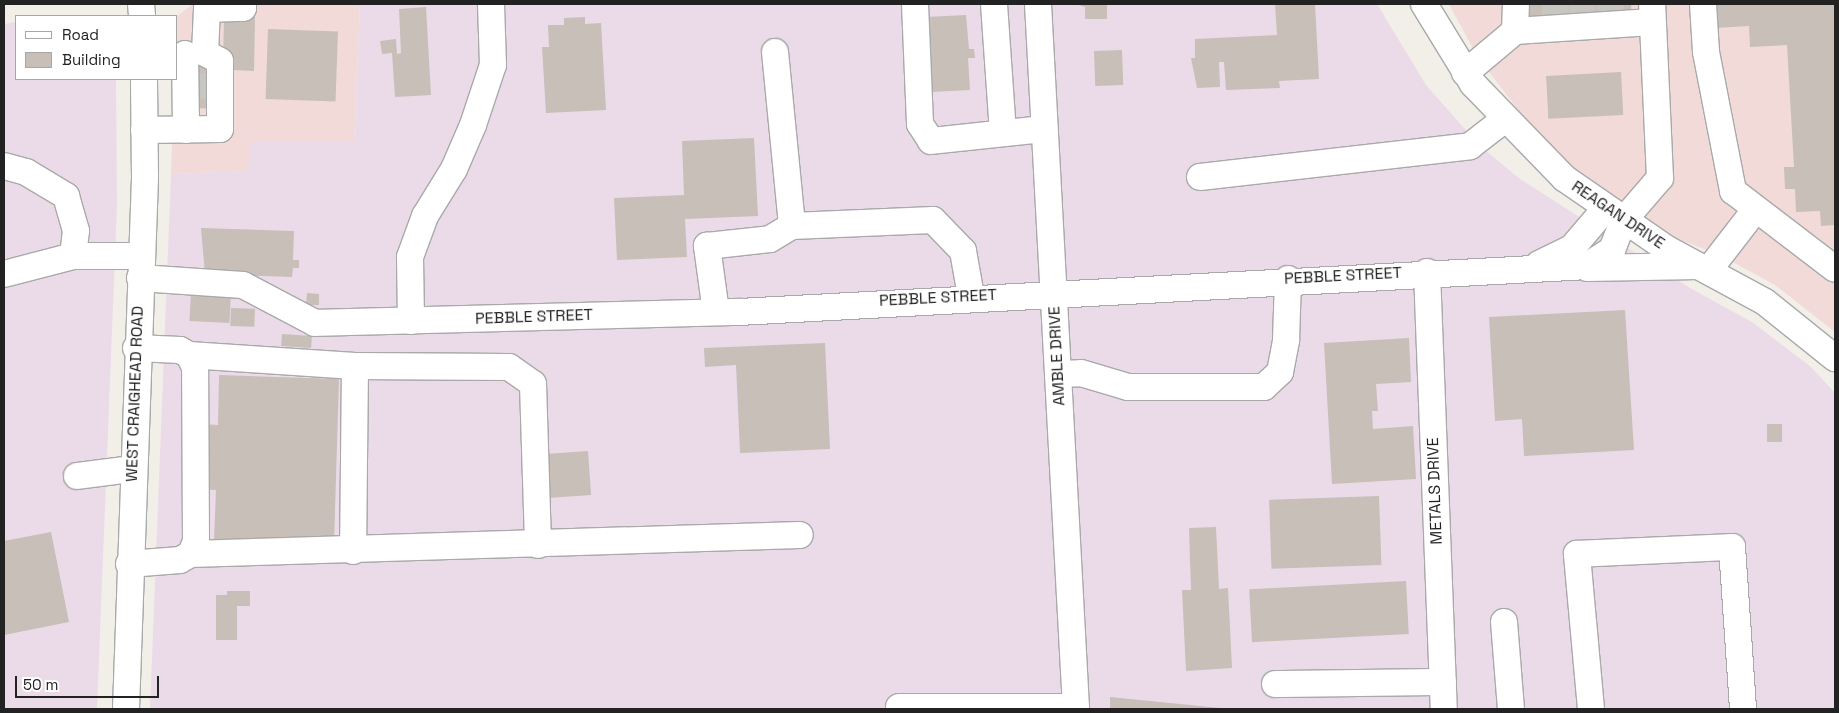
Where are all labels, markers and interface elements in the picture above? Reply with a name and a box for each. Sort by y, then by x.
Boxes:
legend [15,15,178,80]
text: Road [62,25,99,44]
text: Building [62,50,121,69]
street label: REAGAN DRIVE [1568,177,1668,253]
street label: PEBBLE STREET [1284,263,1402,289]
street label: PEBBLE STREET [879,285,997,311]
street label: PEBBLE STREET [475,305,593,329]
street label: WEST CRAIGHEAD ROAD [122,306,148,482]
street label: AMBLE DRIVE [1045,306,1069,406]
street label: METALS DRIVE [1424,437,1446,545]
scale bar [18,666,161,698]
text: 50 m [23,675,58,694]

